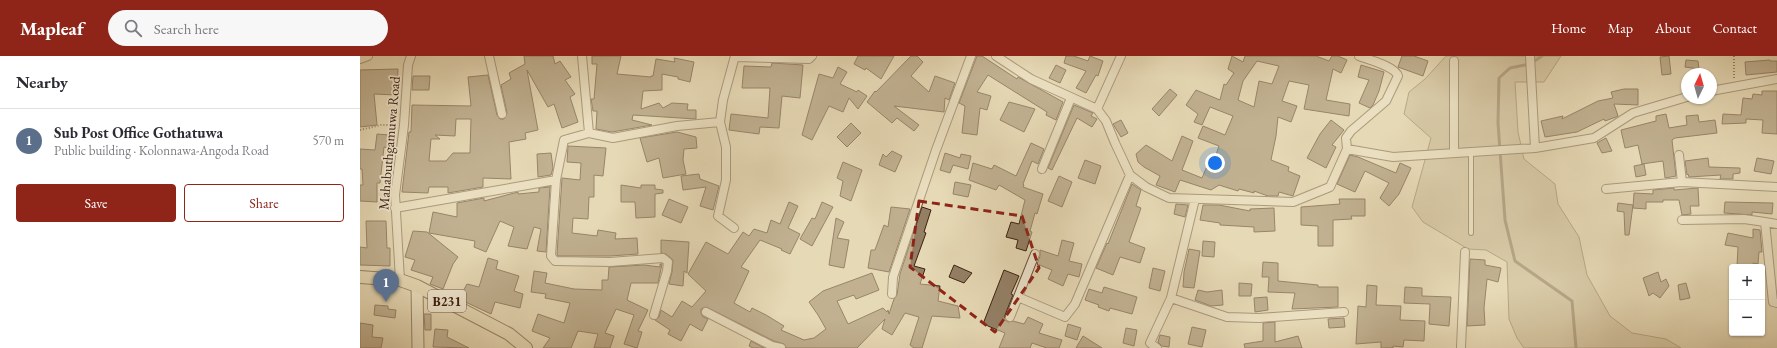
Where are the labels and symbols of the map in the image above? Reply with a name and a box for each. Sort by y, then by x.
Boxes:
north arrow [1681,68,1717,104]
street label: Mahabuthgamuwa Road [374,75,404,210]
your location [1205,153,1225,173]
pin: 1 [373,269,399,302]
road number: B231 [428,290,466,312]

